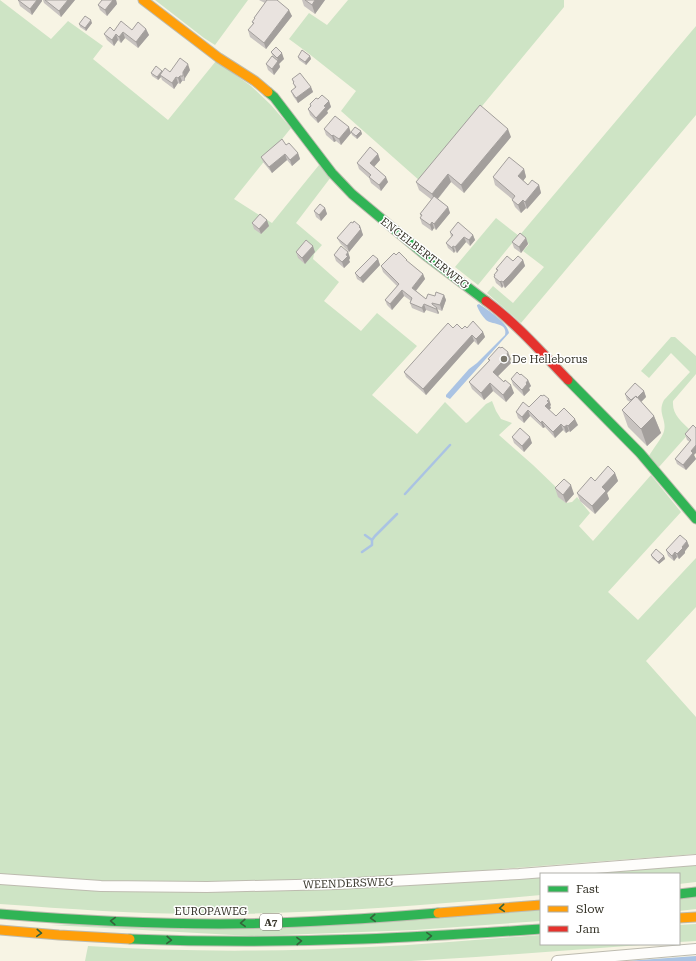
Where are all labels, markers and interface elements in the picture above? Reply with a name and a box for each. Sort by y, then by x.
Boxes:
street label: ENGELBERTERWEG [378,215,472,292]
place label: De Helleborus [512,353,588,366]
marker: De Helleborus [499,354,509,364]
legend [540,873,680,945]
street label: WEENDERSWEG [303,875,394,892]
text: Fast [576,882,600,896]
text: Slow [576,902,604,916]
one-way arrow [499,904,505,913]
street label: EUROPAWEG [175,905,248,918]
road number: A7 [260,914,282,930]
one-way arrow [369,914,376,923]
one-way arrow [110,917,116,926]
one-way arrow [240,919,246,927]
text: Jam [576,922,600,936]
one-way arrow [36,929,42,938]
one-way arrow [426,932,432,941]
one-way arrow [166,936,172,944]
one-way arrow [296,937,302,945]

